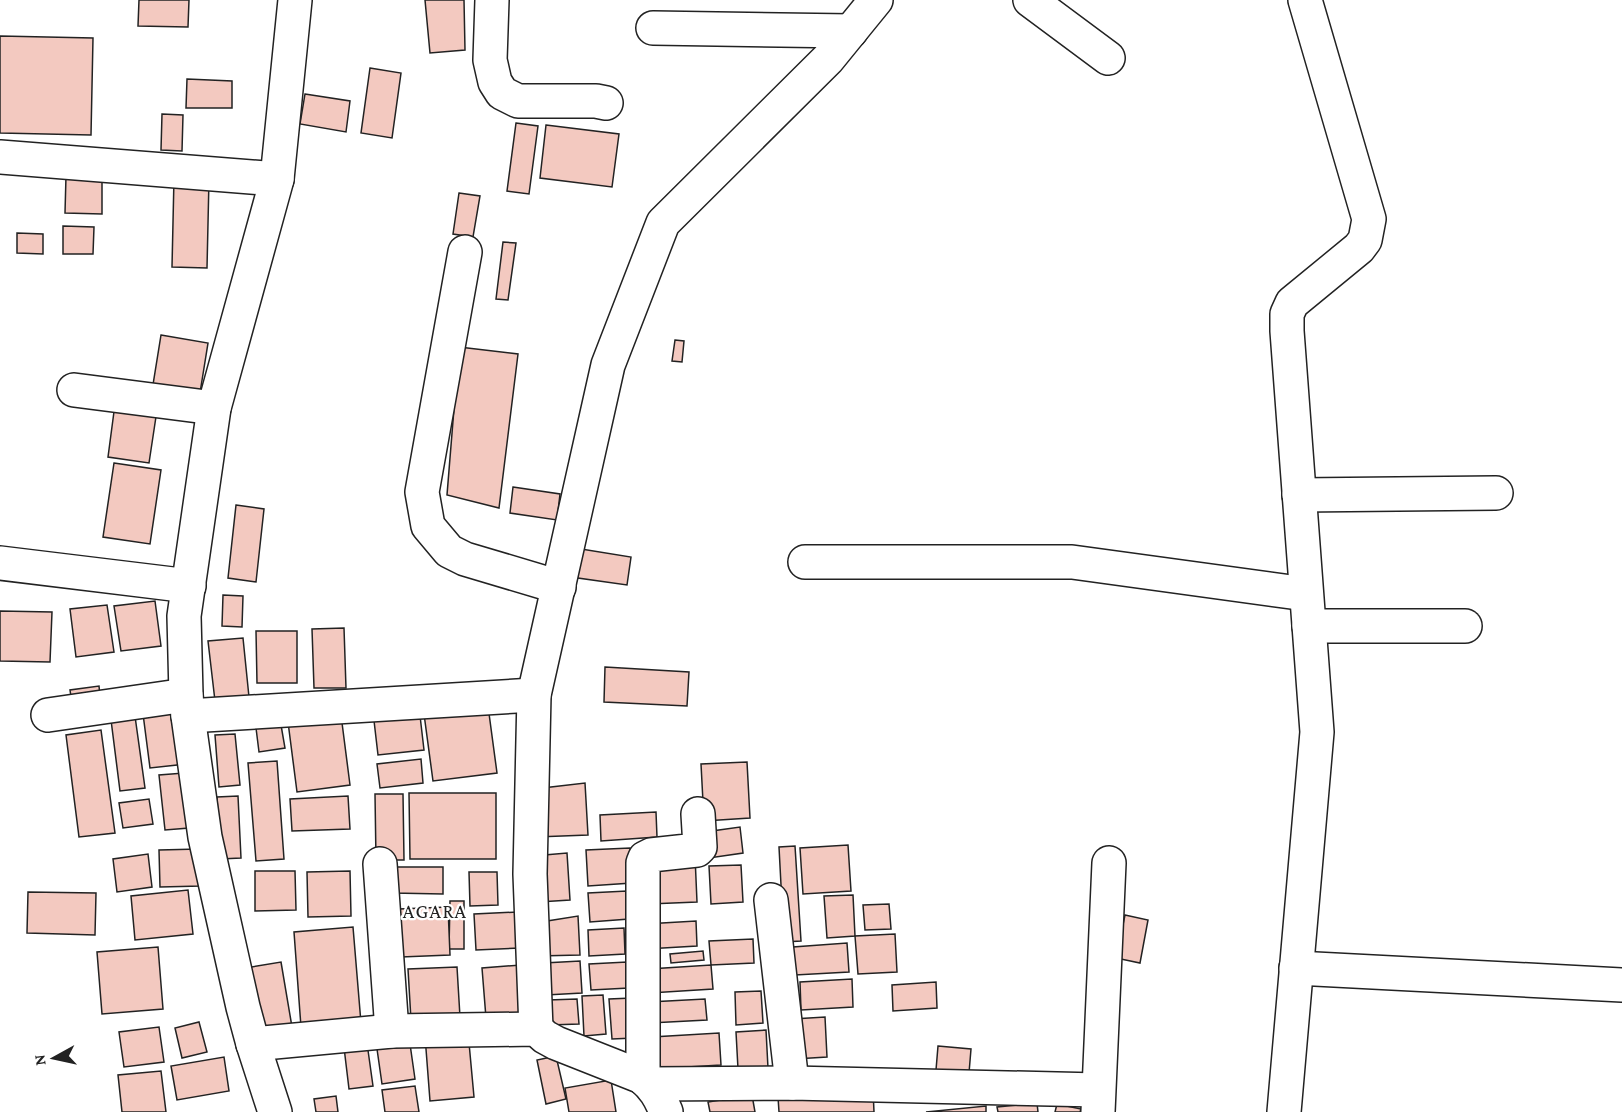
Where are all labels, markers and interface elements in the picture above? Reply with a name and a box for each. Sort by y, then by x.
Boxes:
district label: AGARA [403,900,467,922]
north arrow [24,1028,84,1088]
text: N [30,1053,49,1067]

